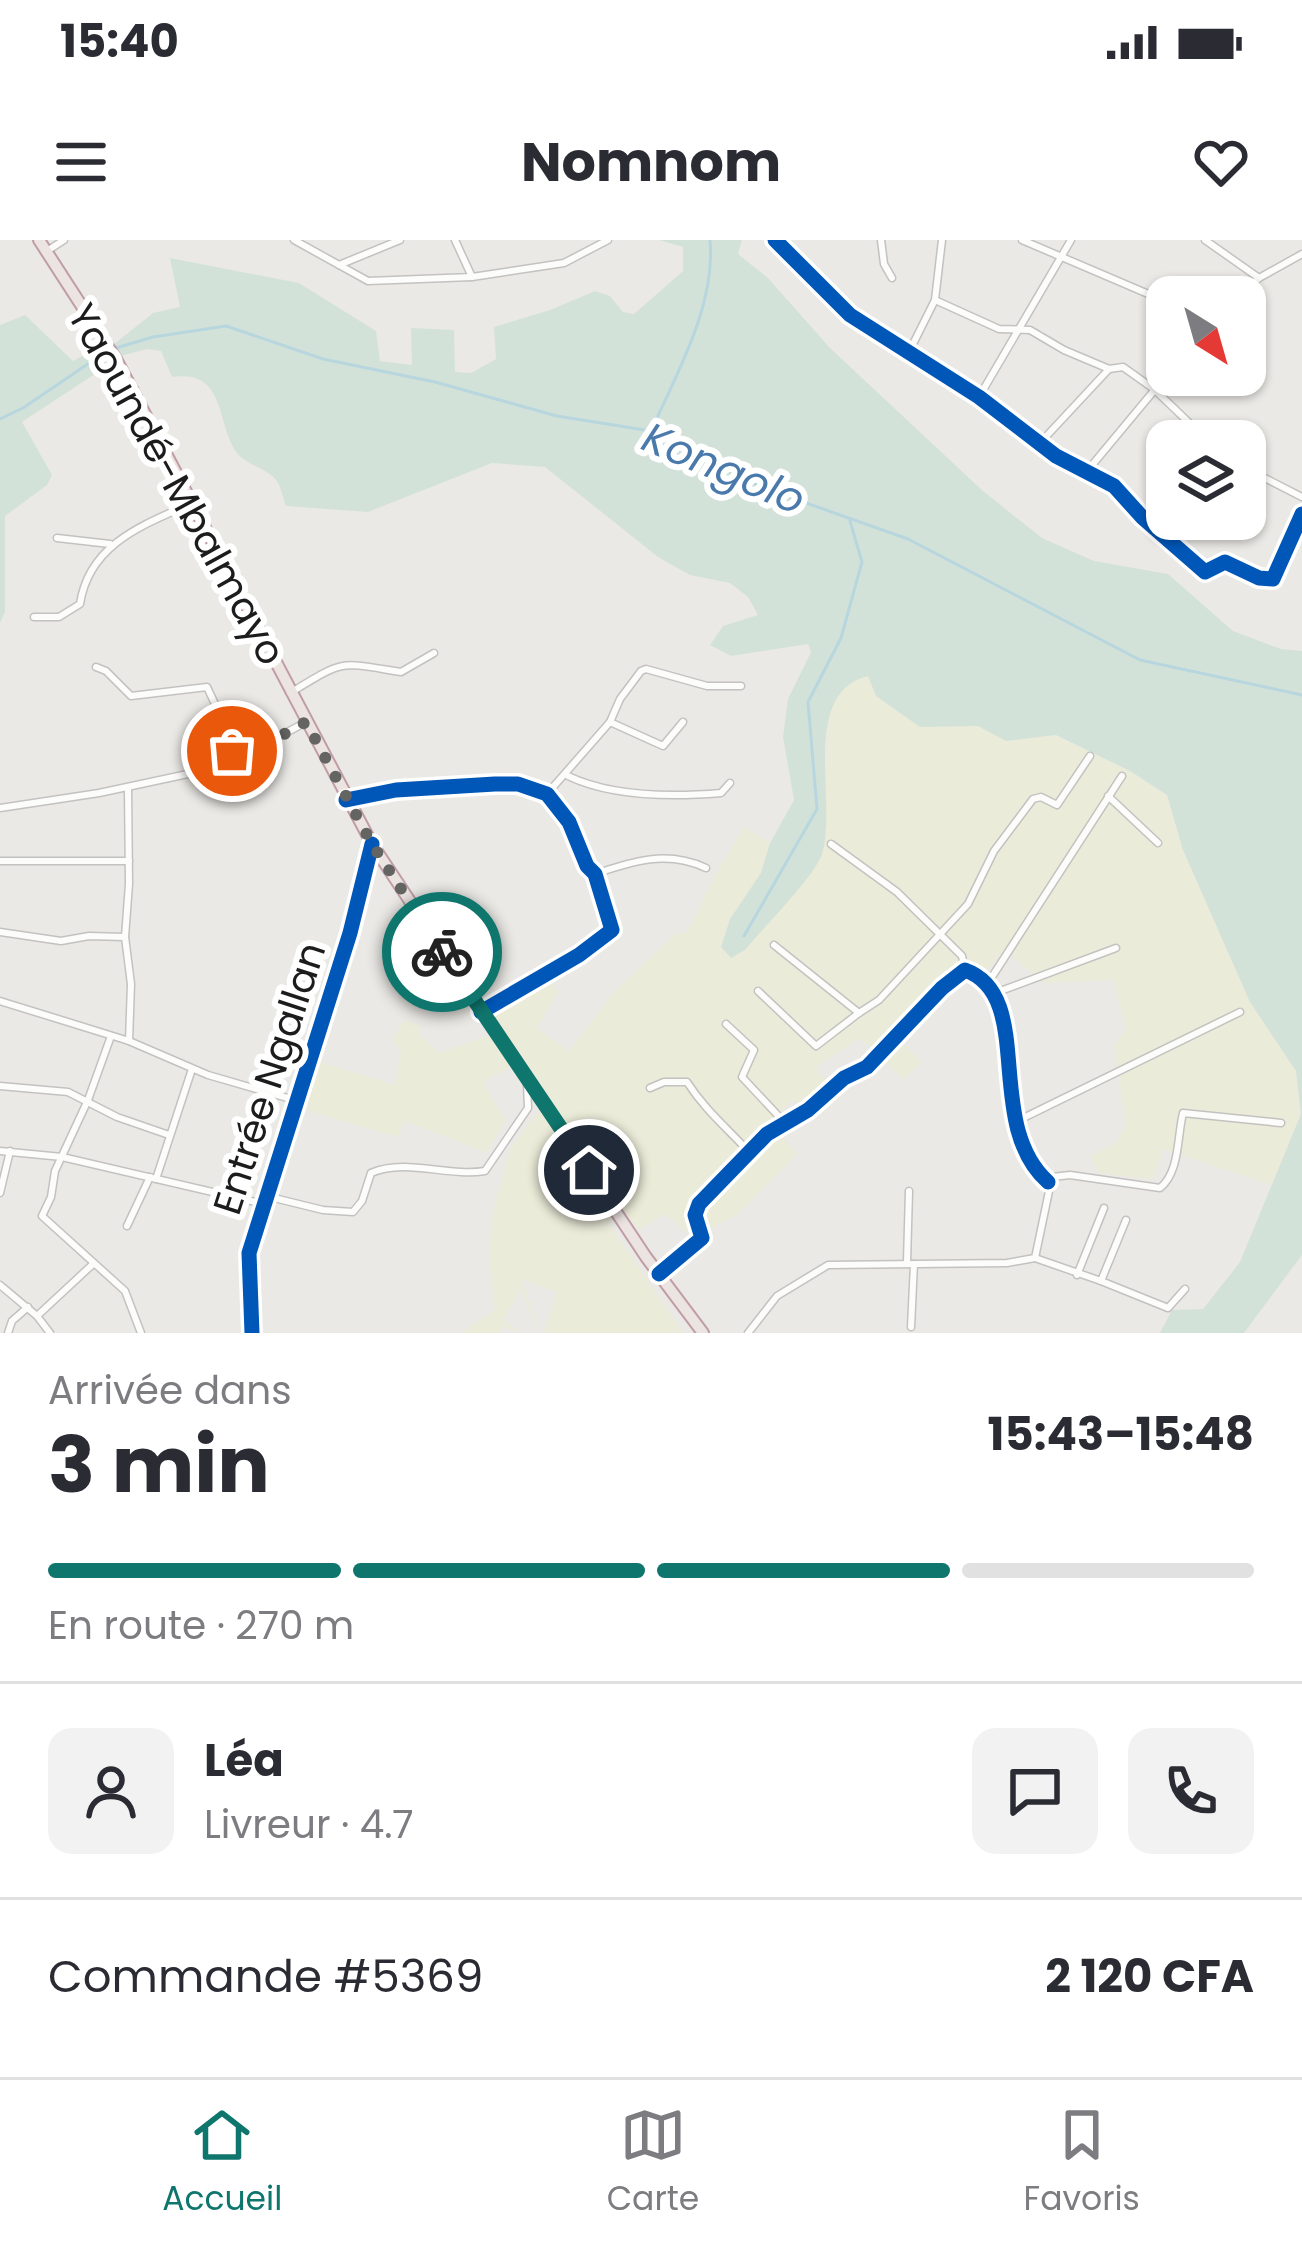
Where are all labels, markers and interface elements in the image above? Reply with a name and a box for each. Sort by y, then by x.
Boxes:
text: 15:40 [60,10,179,73]
text: Nomnom [521,124,781,200]
icon: menu [48,129,114,195]
icon: heart [1188,129,1254,195]
north arrow [1146,276,1266,396]
map controls [1146,276,1266,540]
street label: Yaoundé-Mbalmayo [54,294,299,675]
water label: Kongolo [633,408,814,529]
button: layers [1146,420,1266,540]
pin [181,700,283,802]
icon: bag [199,718,265,784]
courier [382,892,502,1012]
icon: bike [409,919,475,985]
street label: Entrée Ngallan [200,935,339,1221]
pin [538,1119,640,1221]
icon: home [556,1137,622,1203]
text: Arrivée dans [48,1363,292,1418]
text: 15:43–15:48 [988,1403,1254,1466]
text: 3 min [48,1410,270,1519]
text: En route · 270 m [48,1598,354,1653]
button: person [48,1728,174,1854]
button: chat [972,1728,1098,1854]
button: phone [1128,1728,1254,1854]
text: Léa [204,1729,284,1792]
text: Livreur · 4.7 [204,1797,414,1852]
text: Commande #5369 [48,1945,483,2008]
text: 2 120 CFA [1045,1945,1254,2008]
tab: Accueil [162,2102,282,2224]
tab: Carte [607,2102,699,2224]
tab: Favoris [1024,2102,1140,2224]

